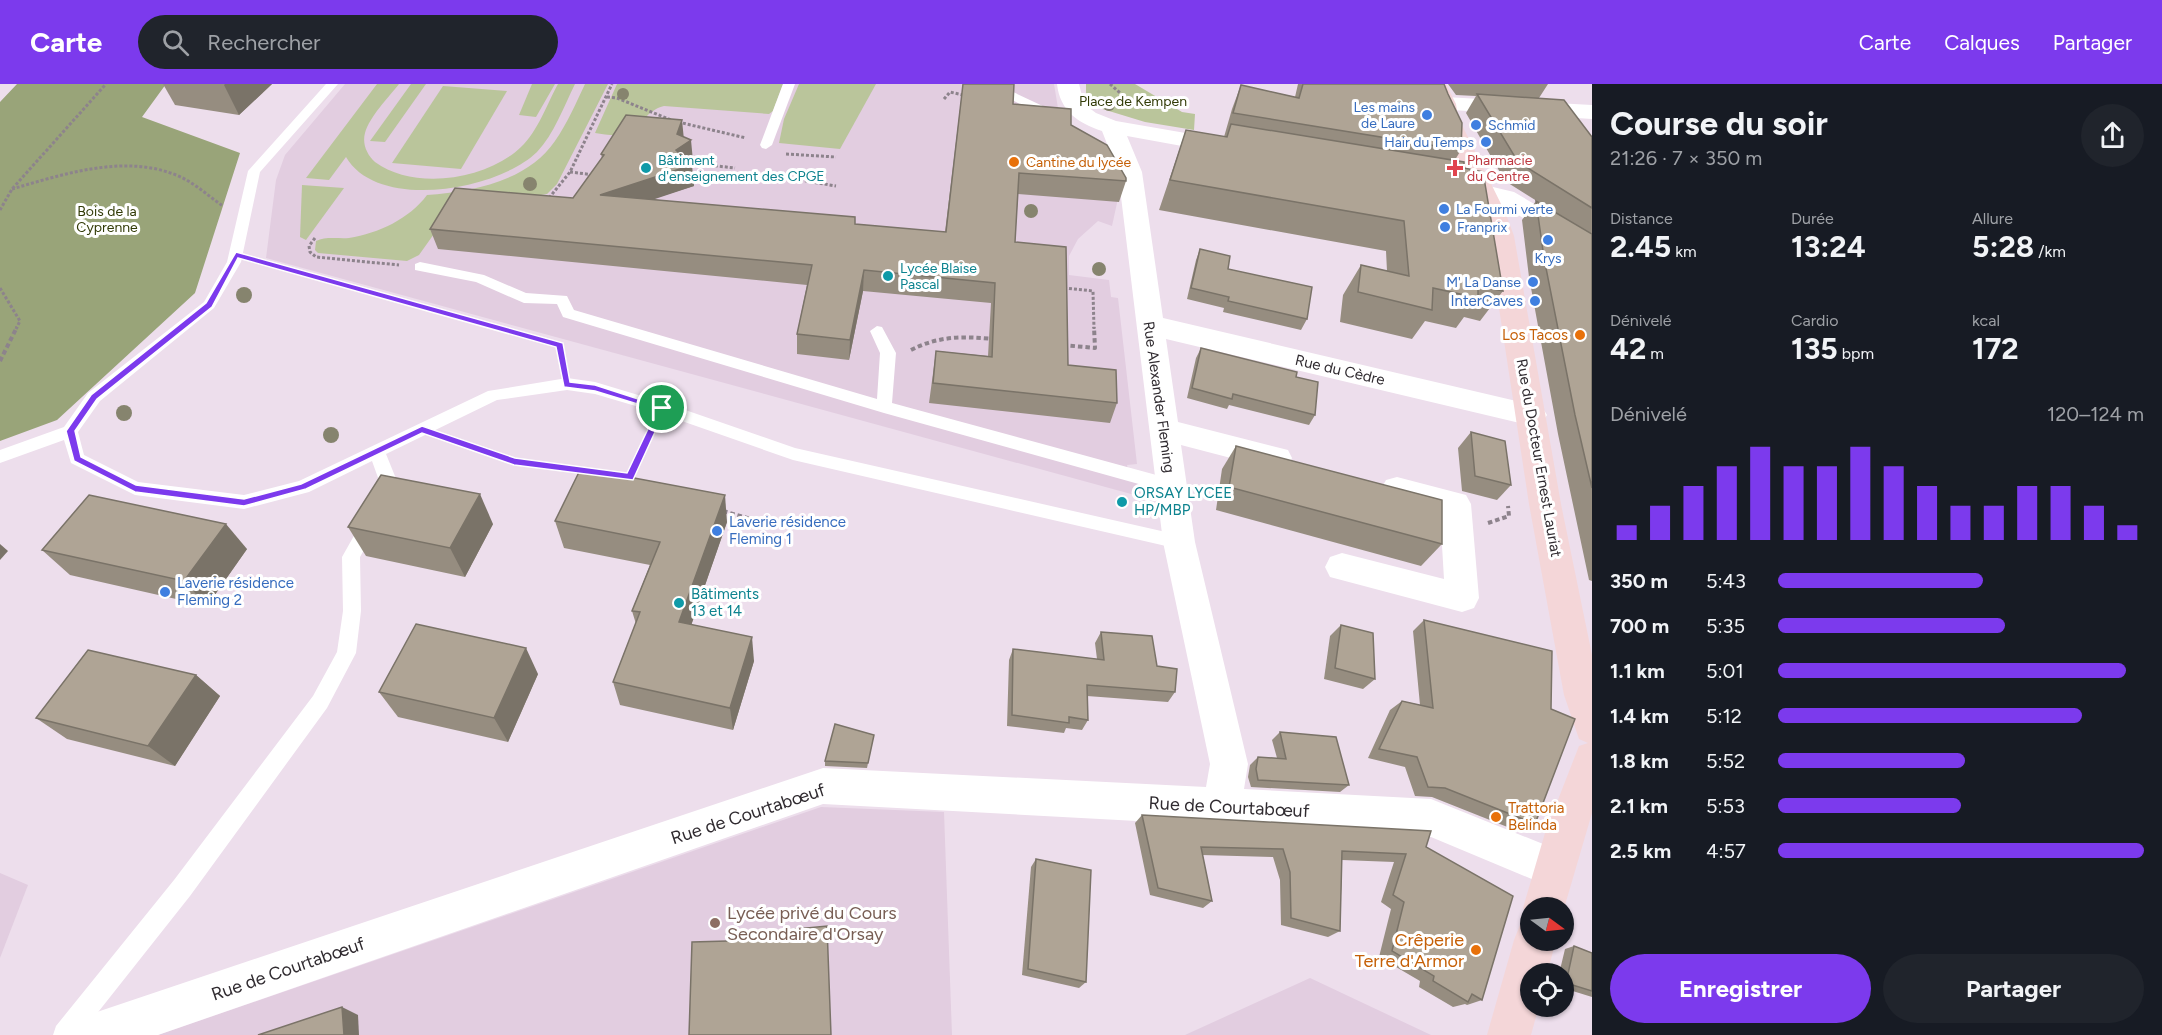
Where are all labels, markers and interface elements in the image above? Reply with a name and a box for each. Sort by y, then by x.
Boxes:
search box [138,15,558,69]
text: Carte [30,25,102,59]
icon: search [159,26,192,59]
text: Rechercher [207,29,320,56]
text: Carte [1859,30,1911,55]
text: Calques [1944,30,2020,55]
text: Partager [2053,30,2132,55]
park label: Place de Kempen [1079,93,1187,110]
place label: Les mains de Laure [1353,99,1415,132]
text: Course du soir [1610,104,1828,143]
button: share [2081,104,2144,167]
marker: Les mains de Laure [1420,108,1434,122]
place label: Schmid [1488,117,1535,134]
marker: Schmid [1469,118,1483,132]
place label: Hair du Temps [1384,134,1474,151]
marker: Hair du Temps [1479,135,1493,149]
text: 21:26 · 7 × 350 m [1610,146,1762,170]
place label: Bâtiment d'enseignement des CPGE [658,152,825,185]
place label: Pharmacie du Centre [1467,152,1533,185]
place label: Cantine du lycée [1026,154,1131,171]
marker: Cantine du lycée [1007,155,1021,169]
marker: Bâtiment d'enseignement des CPGE [639,161,653,175]
marker: Pharmacie du Centre [1448,161,1462,175]
place label: La Fourmi verte [1456,201,1553,218]
marker: La Fourmi verte [1437,202,1451,216]
park label: Bois de la Cyprenne [76,203,138,236]
text: Distance [1610,209,1673,228]
text: Durée [1791,209,1834,228]
text: Allure [1972,209,2013,228]
place label: Franprix [1457,219,1507,236]
marker: Franprix [1438,220,1452,234]
text: 2.45 [1610,228,1671,265]
text: 13:24 [1791,228,1866,265]
text: 5:28 [1972,228,2034,265]
marker: Krys [1541,233,1555,247]
text: km [1671,242,1697,261]
text: /km [2034,242,2066,261]
place label: Krys [1534,250,1562,267]
place label: Lycée Blaise Pascal [900,260,977,293]
marker: Lycée Blaise Pascal [881,269,895,283]
place label: M' La Danse [1446,274,1521,291]
marker: M' La Danse [1526,275,1540,289]
place label: InterCaves [1451,292,1523,310]
marker: InterCaves [1528,294,1542,308]
text: Dénivelé [1610,311,1672,330]
text: Cardio [1791,311,1838,330]
text: kcal [1972,311,2000,330]
street label: Rue Alexander Fleming [1139,320,1179,474]
place label: Los Tacos [1502,326,1568,344]
marker: Los Tacos [1573,328,1587,342]
text: 42 [1610,330,1646,367]
text: 135 [1791,330,1838,367]
text: 172 [1972,330,2019,367]
text: m [1646,344,1664,363]
text: bpm [1838,344,1874,363]
street label: Rue du Cèdre [1293,351,1387,389]
street label: Rue du Docteur Ernest Lauriat [1513,357,1565,559]
pin [636,382,687,433]
icon: arrive [645,391,678,424]
text: Dénivelé [1610,402,1687,426]
text: 120–124 m [2047,402,2144,426]
place label: ORSAY LYCEE HP/MBP [1134,484,1232,519]
marker: ORSAY LYCEE HP/MBP [1115,495,1129,509]
place label: Laverie résidence Fleming 1 [729,513,846,548]
marker: Laverie résidence Fleming 1 [710,524,724,538]
text: 350 m [1610,569,1668,593]
text: 5:43 [1706,569,1746,593]
place label: Laverie résidence Fleming 2 [177,574,294,609]
marker: Laverie résidence Fleming 2 [158,585,172,599]
place label: Bâtiments 13 et 14 [691,585,759,620]
marker: Bâtiments 13 et 14 [672,596,686,610]
text: 700 m [1610,614,1669,638]
text: 5:35 [1706,614,1745,638]
text: 1.1 km [1610,659,1665,683]
text: 5:01 [1706,659,1744,683]
text: 1.4 km [1610,704,1669,728]
text: 5:12 [1706,704,1742,728]
text: 1.8 km [1610,749,1669,773]
text: 5:52 [1706,749,1745,773]
street label: Rue de Courtabœuf [668,779,828,849]
street label: Rue de Courtabœuf [1148,792,1310,822]
text: 2.1 km [1610,794,1668,818]
text: 5:53 [1706,794,1745,818]
place label: Trattoria Belinda [1508,799,1565,834]
marker: Trattoria Belinda [1489,810,1503,824]
text: 2.5 km [1610,839,1671,863]
text: 4:57 [1706,839,1746,863]
north arrow [1520,897,1574,951]
map controls [1520,897,1574,1017]
place label: Lycée privé du Cours Secondaire d'Orsay [727,902,897,945]
marker: Lycée privé du Cours Secondaire d'Orsay [708,916,722,930]
place label: Crêperie Terre d'Armor [1355,929,1464,972]
street label: Rue de Courtabœuf [208,932,368,1006]
marker: Crêperie Terre d'Armor [1469,943,1483,957]
button: Enregistrer [1610,954,1871,1023]
button: Partager [1883,954,2144,1023]
button: locate [1520,963,1574,1017]

